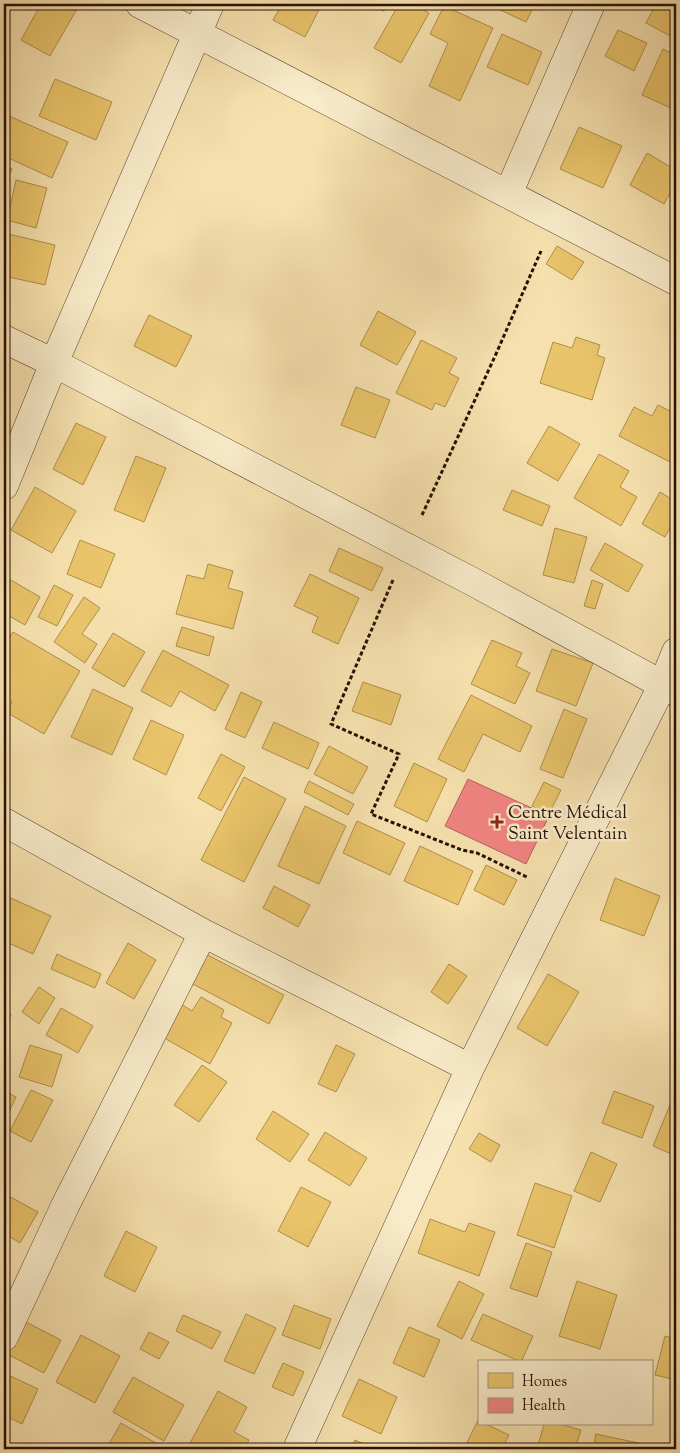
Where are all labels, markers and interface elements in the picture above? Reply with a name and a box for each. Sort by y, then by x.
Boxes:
place label: Centre Médical Saint Velentain [508,801,628,848]
marker: Centre Médical Saint Velentain [490,815,504,829]
legend [478,1360,652,1426]
text: Homes [522,1372,567,1393]
text: Health [522,1396,566,1417]

